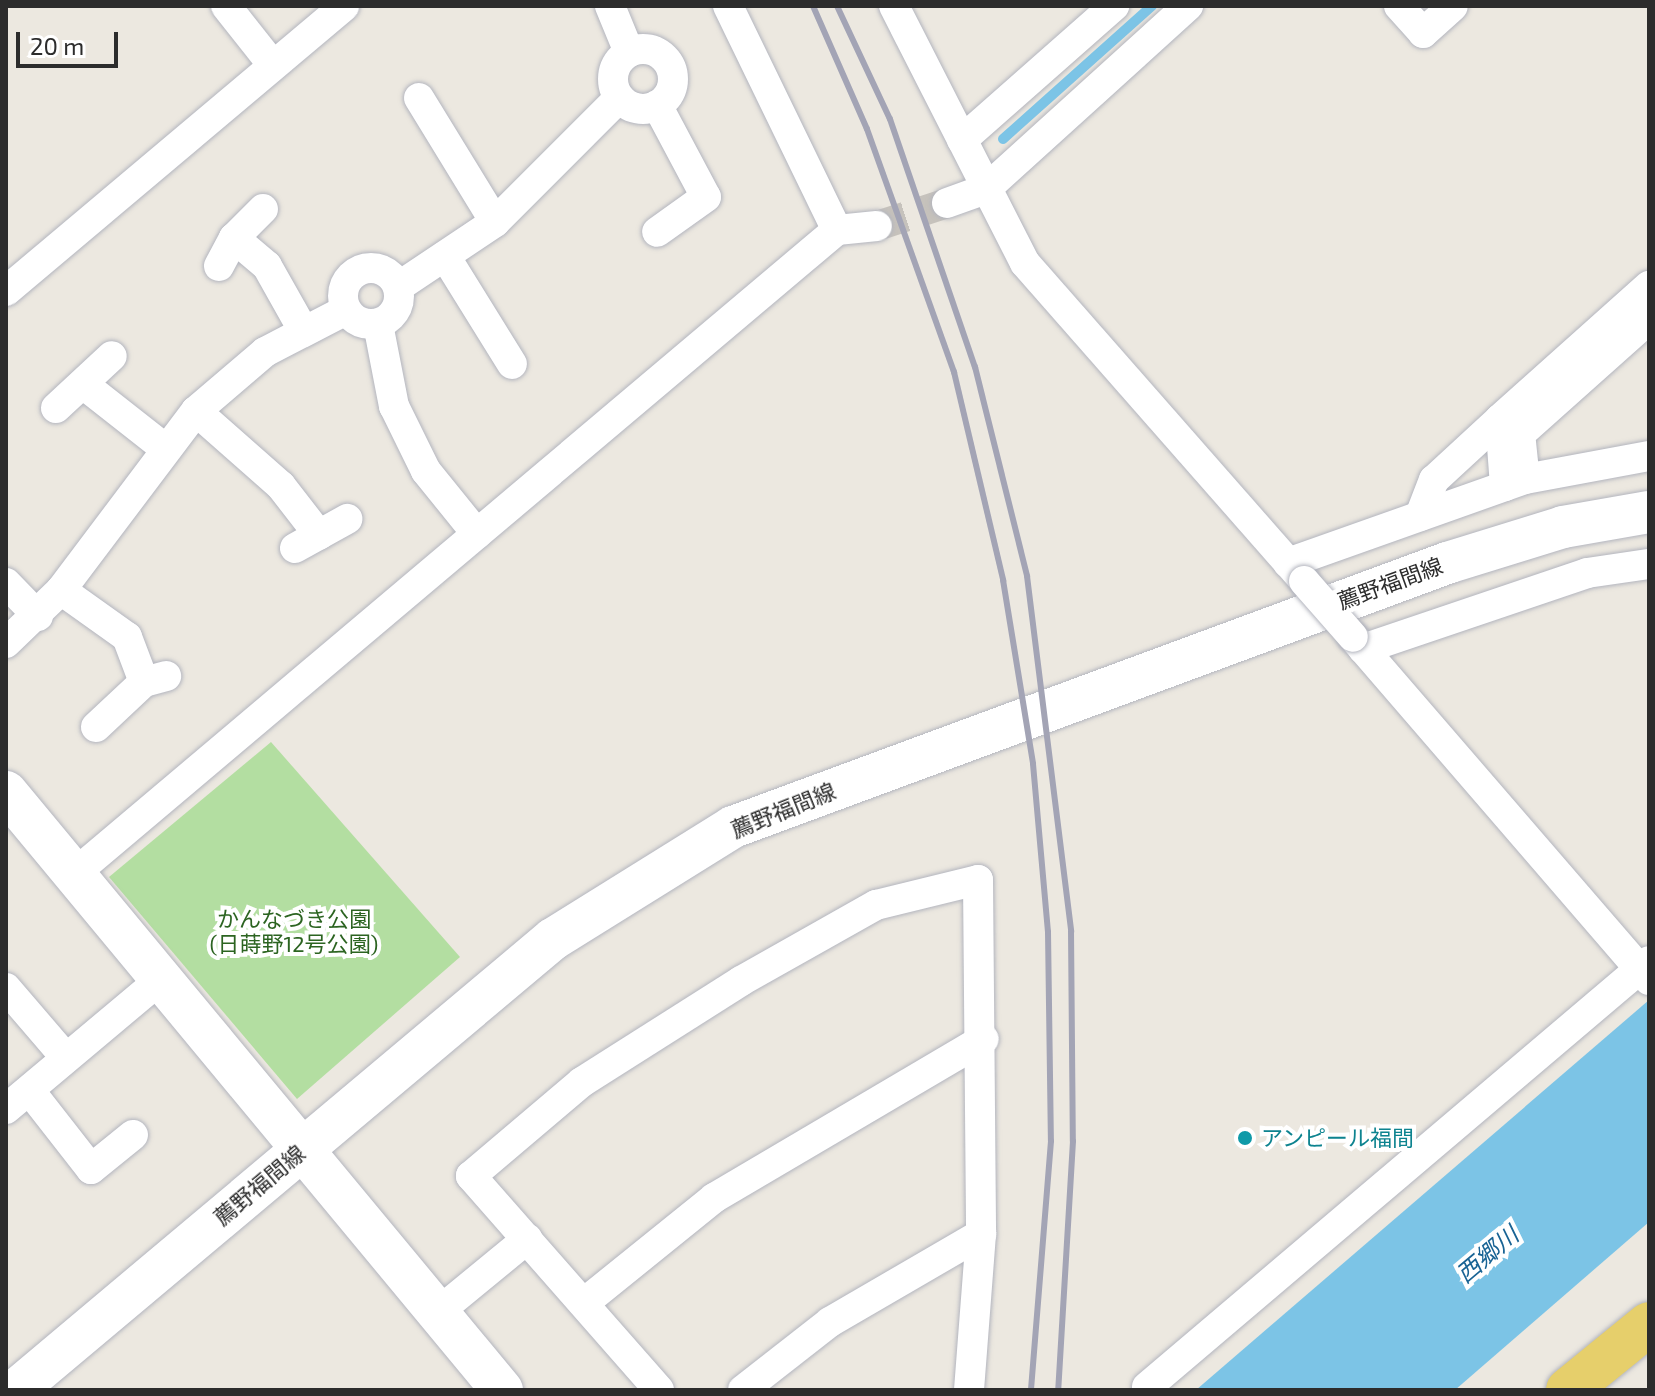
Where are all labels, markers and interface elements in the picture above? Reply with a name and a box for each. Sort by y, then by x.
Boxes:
scale bar [20,16,122,66]
text: 20 m [30,31,84,60]
street label: 薦野福間線 [1334,552,1446,614]
street label: 薦野福間線 [727,777,839,843]
park label: かんなづき公園 (日蒔野12号公園) [210,905,378,956]
place label: アンピール福間 [1261,1125,1415,1151]
marker: アンピール福間 [1236,1129,1254,1147]
street label: 薦野福間線 [208,1140,310,1230]
water label: 西郷川 [1450,1220,1524,1288]

